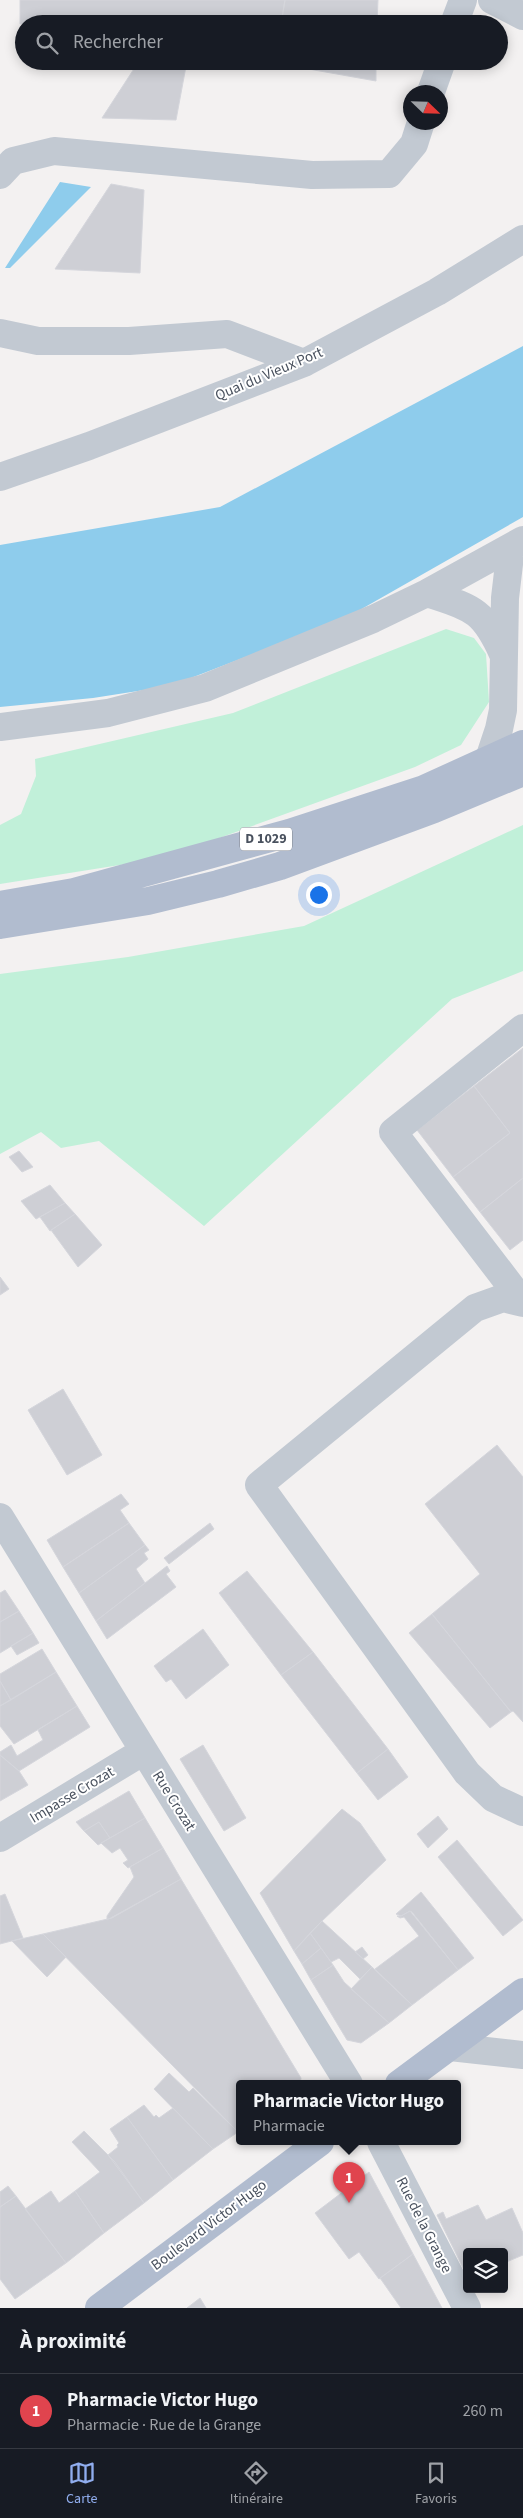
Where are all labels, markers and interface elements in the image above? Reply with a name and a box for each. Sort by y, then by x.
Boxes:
search box [15,15,508,70]
icon: search [33,29,61,57]
text: Rechercher [73,29,163,56]
north arrow [403,85,448,130]
street label: Quai du Vieux Port [212,342,326,406]
road number: D 1029 [240,828,292,851]
your location [306,882,332,908]
street label: Impasse Crozat [26,1761,118,1829]
street label: Rue Crozat [147,1767,201,1835]
popup [236,2080,461,2145]
text: Pharmacie Victor Hugo [253,2088,444,2115]
text: Pharmacie [253,2115,325,2137]
pin: 1 [333,2162,365,2203]
street label: Rue de la Grange [391,2173,457,2277]
street label: Boulevard Victor Hugo [147,2175,271,2275]
map controls [463,2248,508,2293]
button: layers [463,2248,508,2293]
text: À proximité [20,2326,126,2356]
text: Pharmacie Victor Hugo [67,2387,258,2414]
text: 1 [32,2400,40,2422]
text: 260 m [463,2400,503,2422]
text: Pharmacie · Rue de la Grange [67,2414,261,2436]
tab: Carte [66,2459,98,2509]
tab: Itinéraire [230,2459,283,2509]
tab: Favoris [415,2459,457,2509]

